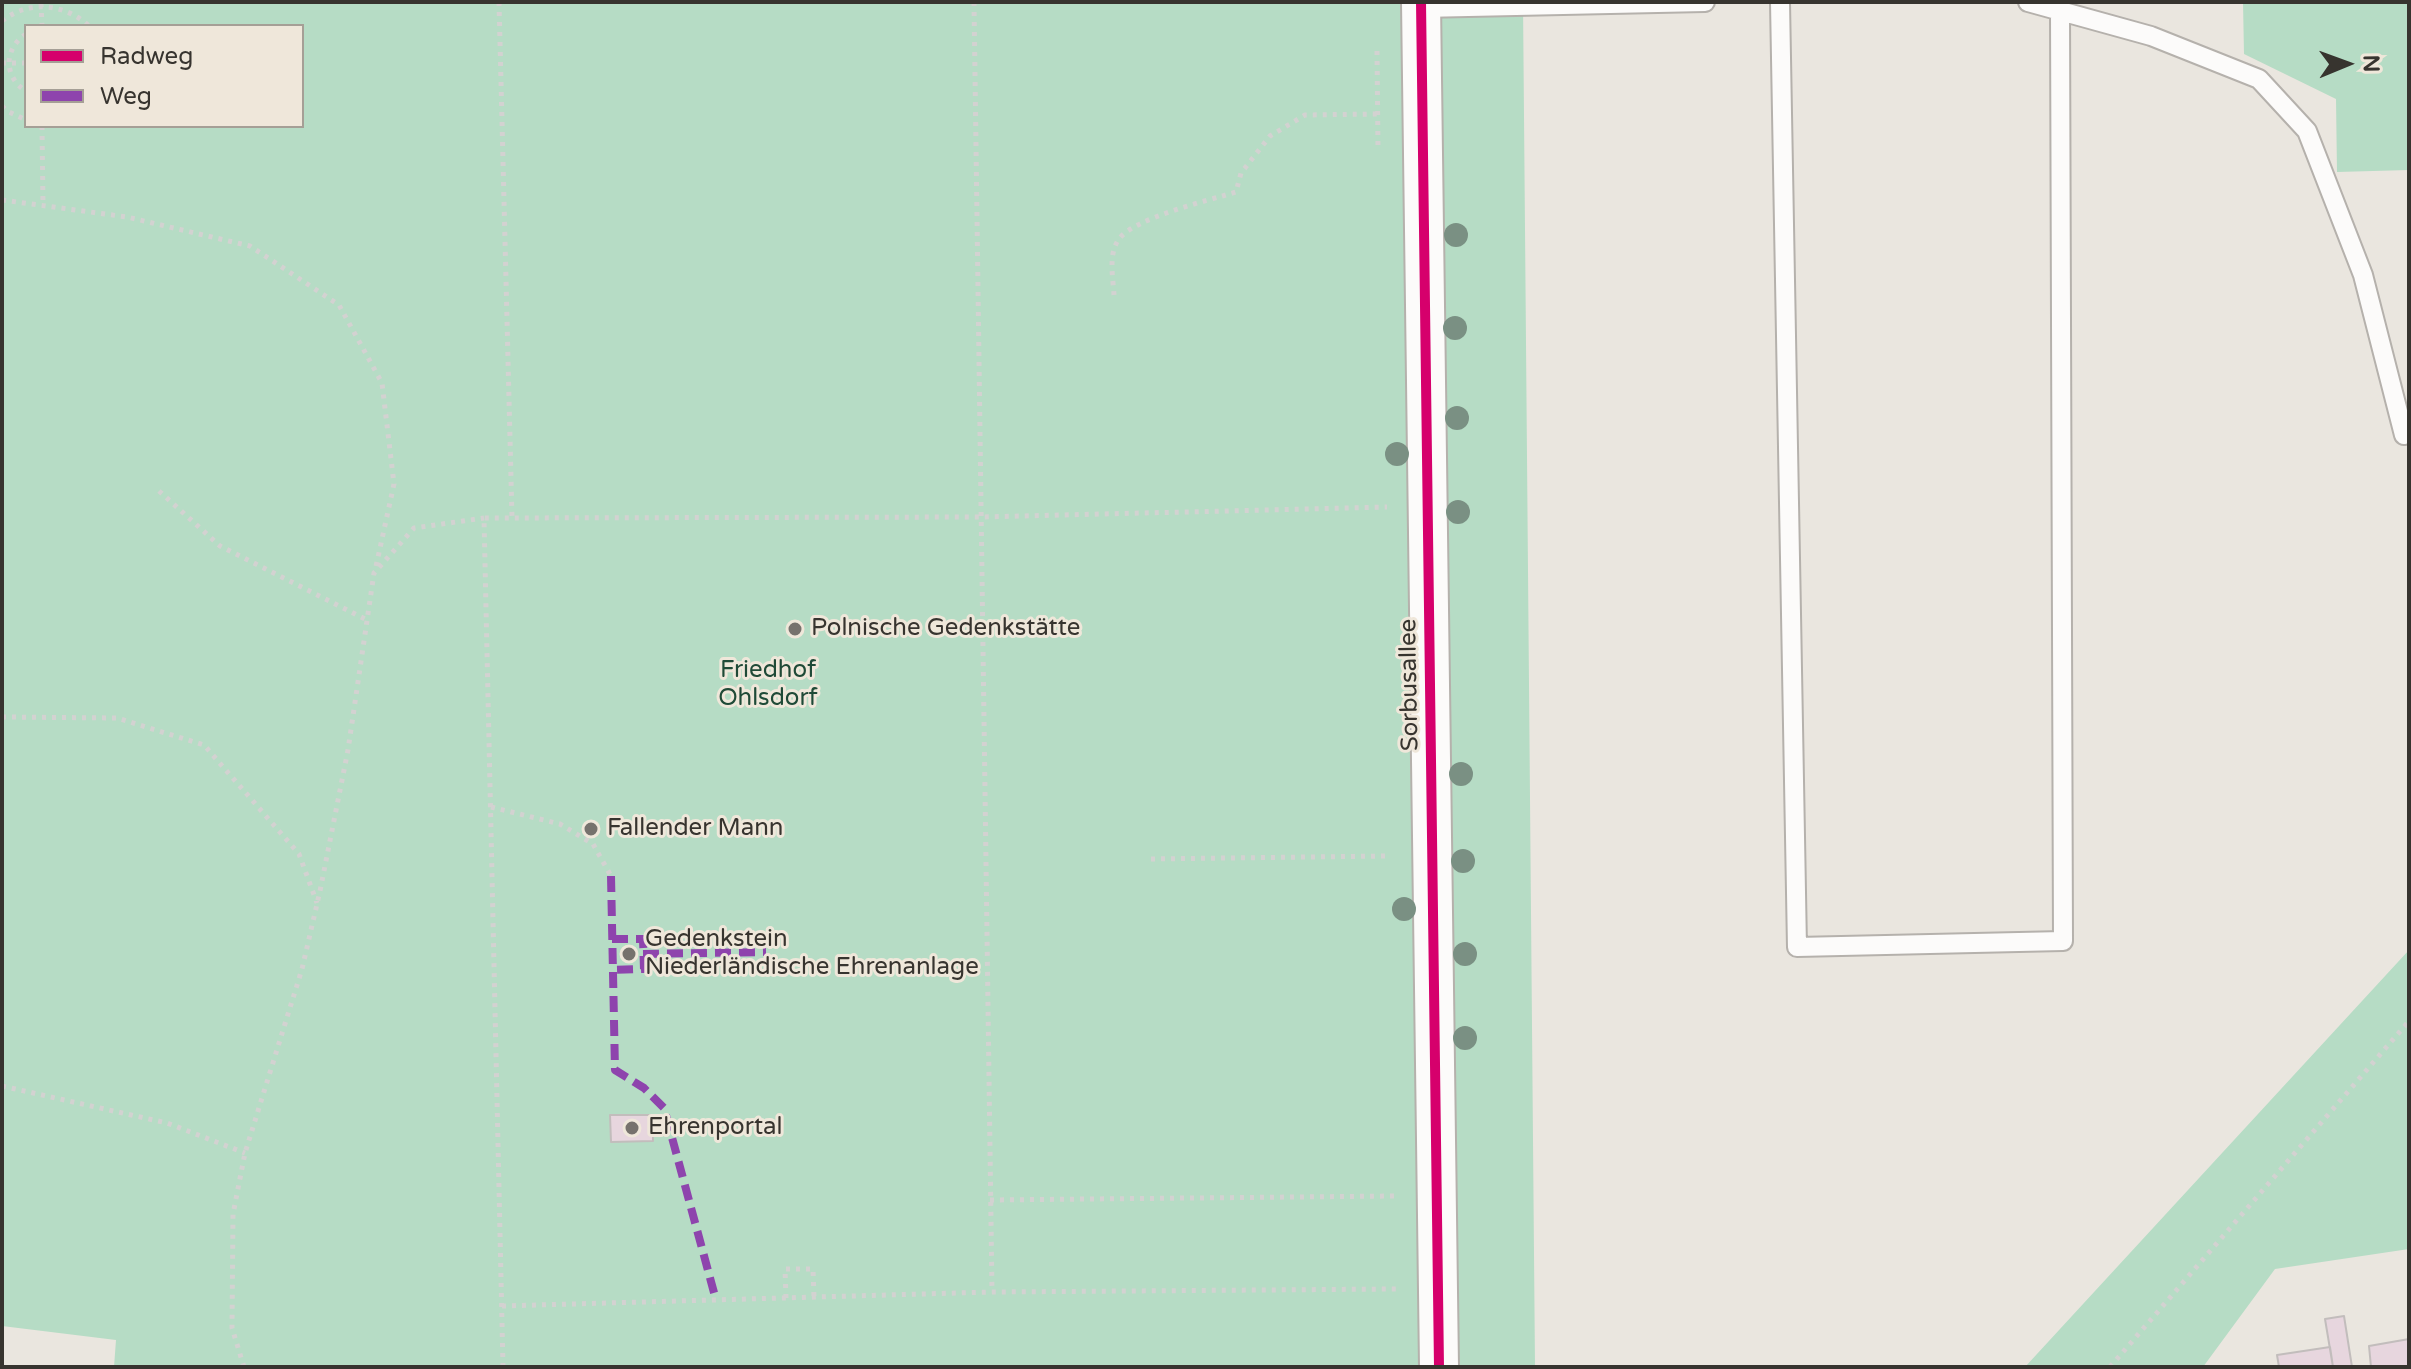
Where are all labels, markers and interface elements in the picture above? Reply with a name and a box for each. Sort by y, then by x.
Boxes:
legend [24,24,304,128]
north arrow [2307,24,2387,104]
text: Radweg [100,42,193,71]
text: N [2358,55,2384,73]
text: Weg [100,82,152,111]
place label: Polnische Gedenkstätte [811,615,1080,643]
street label: Sorbusallee [1394,619,1426,751]
marker: Polnische Gedenkstätte [786,620,804,638]
park label: Friedhof Ohlsdorf [718,657,818,713]
place label: Fallender Mann [607,815,783,843]
marker: Fallender Mann [582,820,600,838]
place label: Gedenkstein Niederländische Ehrenanlage [645,926,979,982]
marker: Gedenkstein Niederländische Ehrenanlage [620,945,638,963]
place label: Ehrenportal [648,1114,783,1142]
marker: Ehrenportal [623,1119,641,1137]

